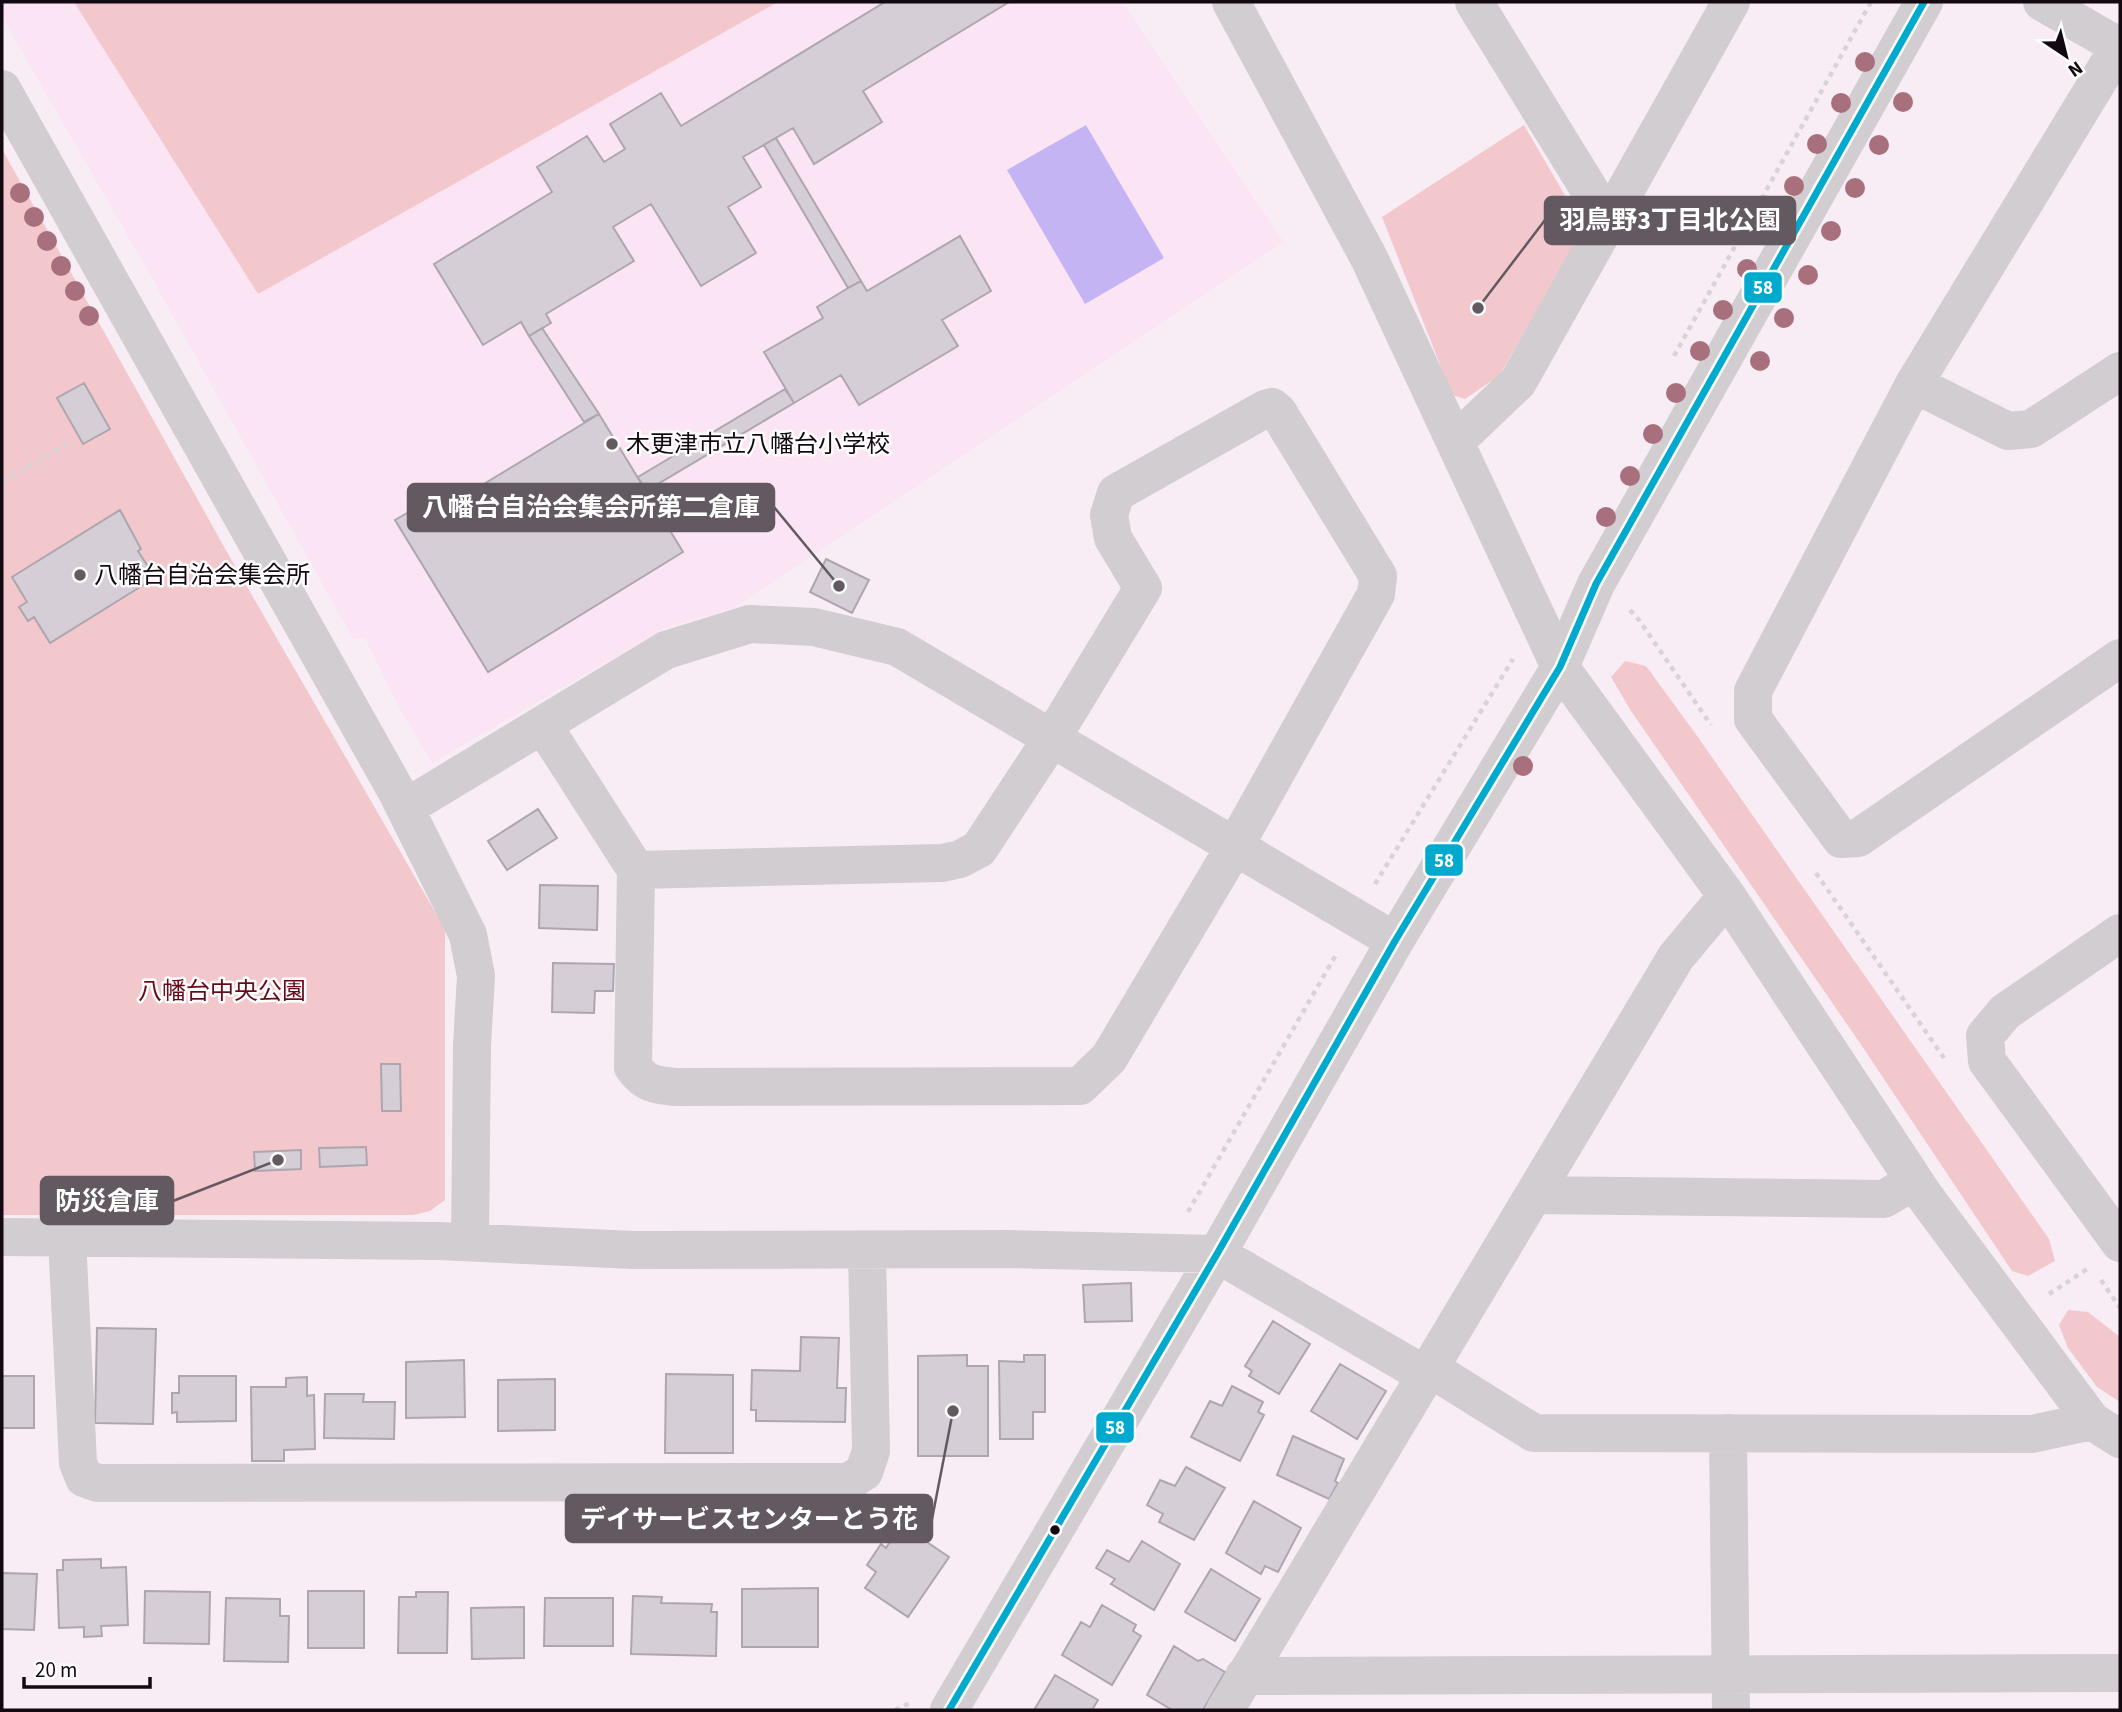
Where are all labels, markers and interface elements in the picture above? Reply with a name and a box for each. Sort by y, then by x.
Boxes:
north arrow [2031,21,2101,91]
text: N [2062,54,2088,83]
callout: 羽鳥野3丁目北公園 [1545,197,1795,244]
text: 羽鳥野3丁目北公園 [1559,202,1781,239]
line badge: 58 [1743,271,1783,304]
text: 58 [1753,275,1773,302]
place label: 木更津市立八幡台小学校 [626,427,890,462]
marker: 木更津市立八幡台小学校 [604,436,620,452]
callout: 八幡台自治会集会所第二倉庫 [408,484,774,531]
text: 八幡台自治会集会所第二倉庫 [422,489,760,526]
place label: 八幡台自治会集会所 [94,558,310,593]
marker: 八幡台自治会集会所 [72,567,88,583]
line badge: 58 [1424,843,1464,877]
text: 58 [1434,848,1454,875]
park label: 八幡台中央公園 [138,974,306,1009]
callout: 防災倉庫 [41,1177,173,1224]
text: 防災倉庫 [55,1183,159,1220]
line badge: 58 [1095,1411,1135,1444]
text: 58 [1105,1415,1125,1442]
callout: デイサービスセンターとう花 [566,1495,932,1542]
text: デイサービスセンターとう花 [580,1501,918,1538]
unlabelled marker [1048,1523,1062,1537]
scale bar [24,1646,150,1690]
text: 20 m [35,1655,77,1685]

